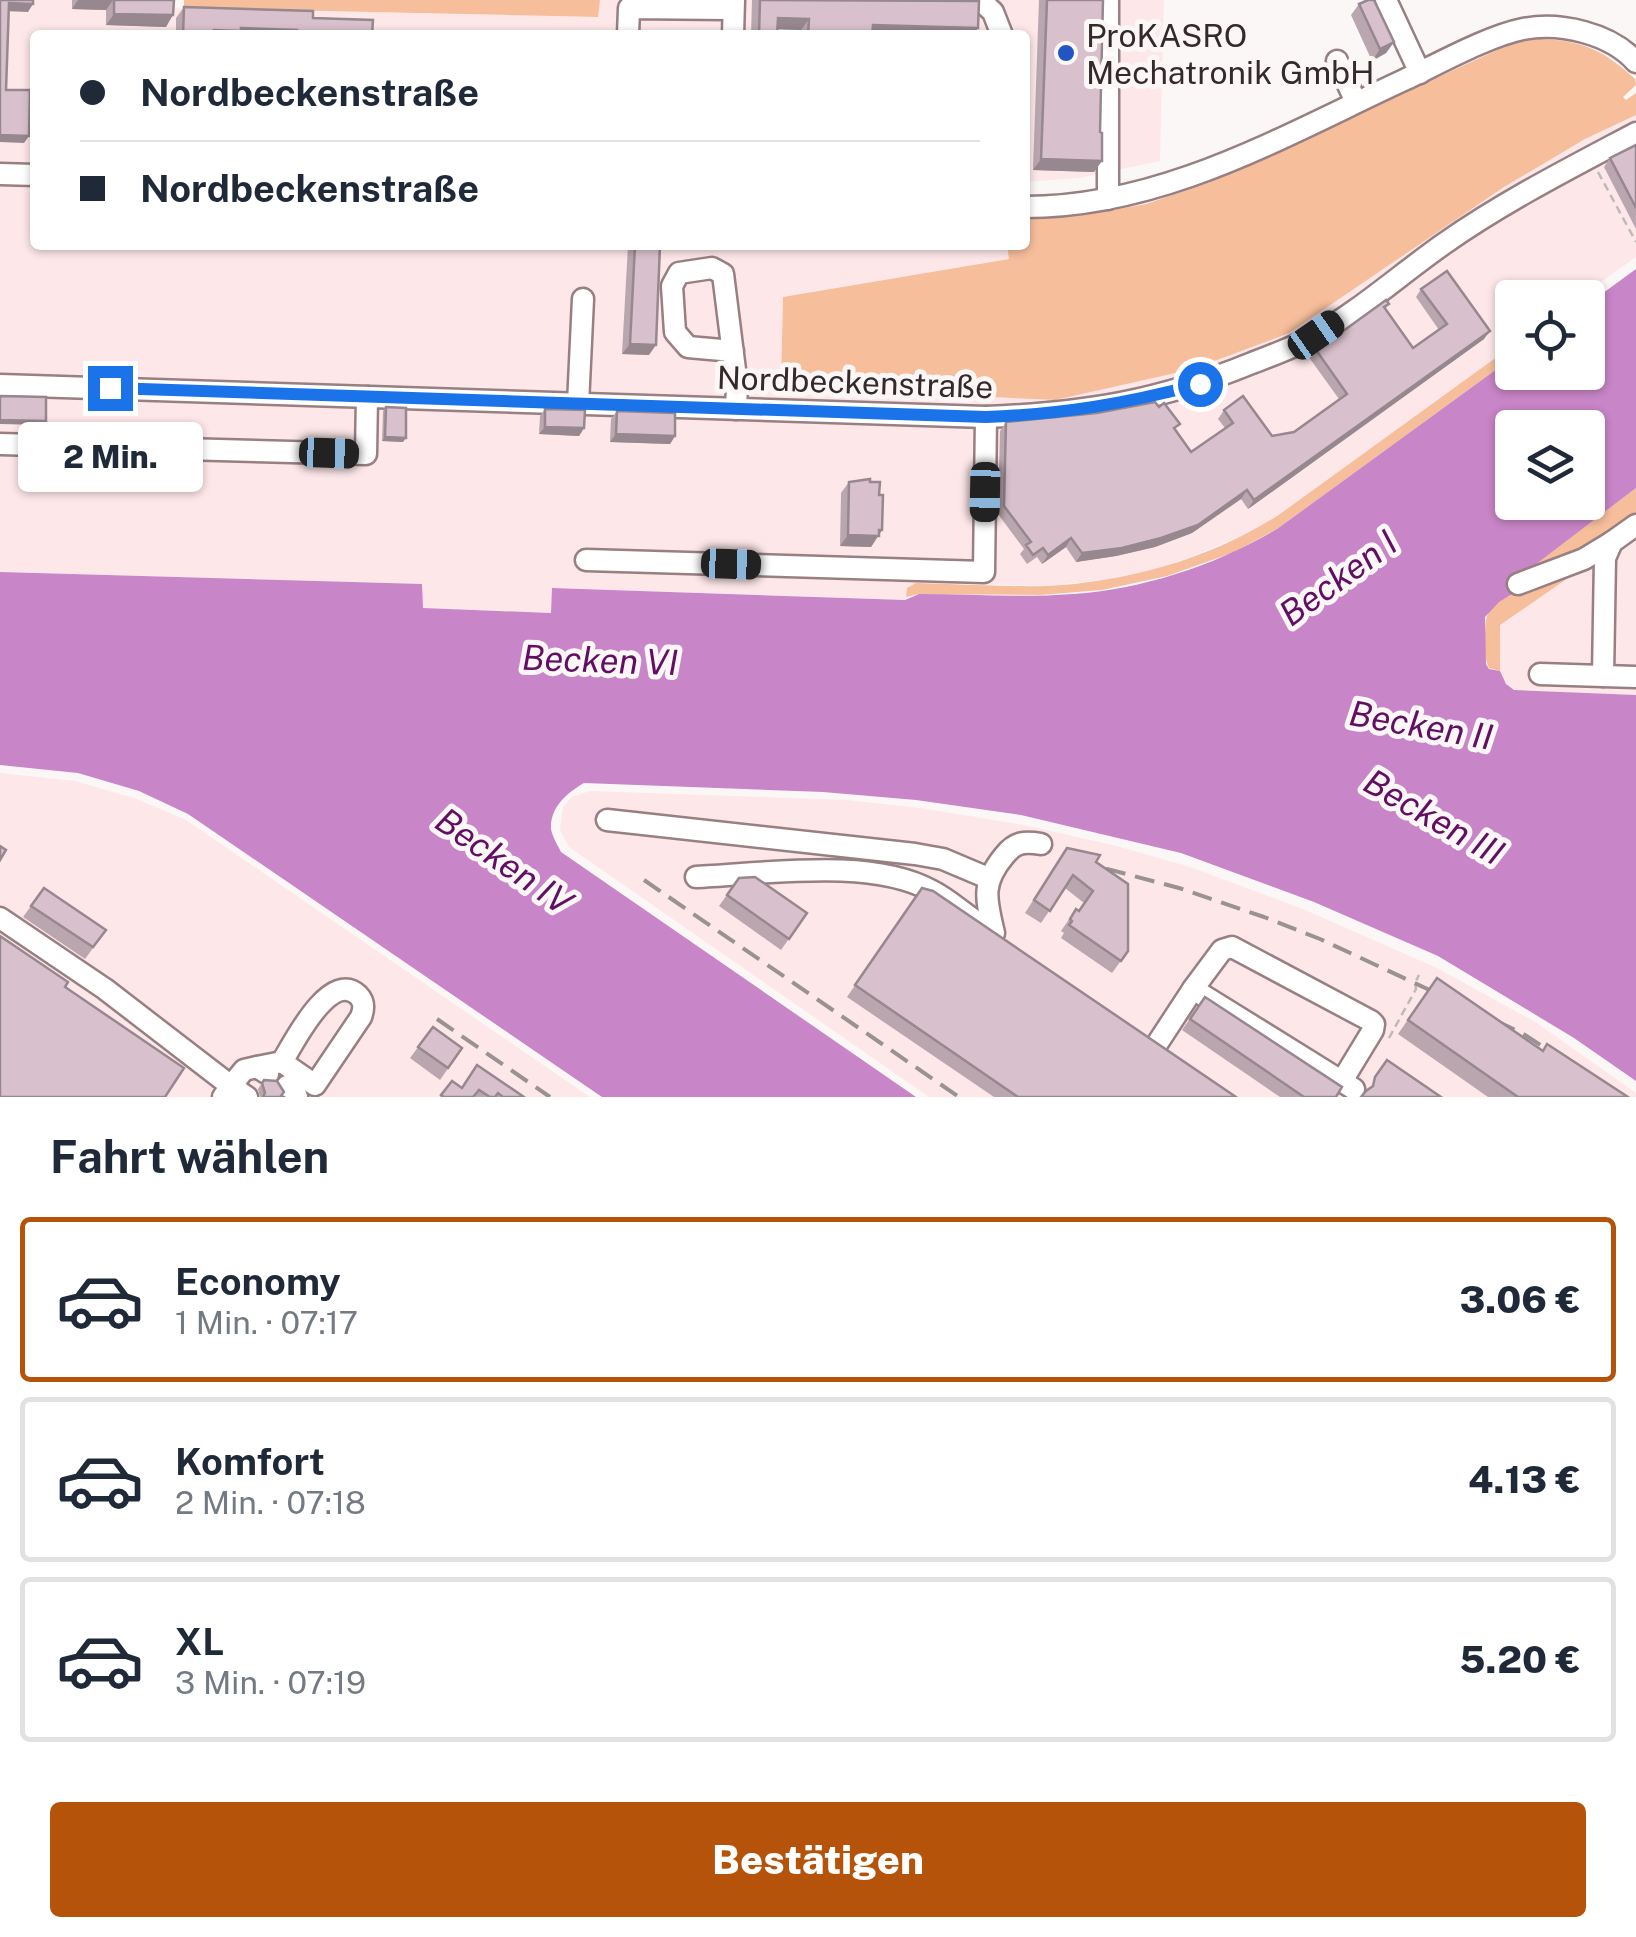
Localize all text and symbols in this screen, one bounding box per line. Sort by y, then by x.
place label: ProKASRO Mechatronik GmbH [1086,17,1374,91]
marker: ProKASRO Mechatronik GmbH [1055,42,1077,64]
text: Nordbeckenstraße [140,70,479,115]
text: Nordbeckenstraße [140,166,479,211]
map controls [1495,280,1605,520]
button: locate [1495,280,1605,390]
car [1283,306,1349,364]
street label: Nordbeckenstraße [716,359,994,405]
route start [1178,362,1223,407]
route end [88,366,133,411]
button: layers [1495,410,1605,520]
callout: 2 Min. [18,423,202,493]
car [298,437,360,469]
text: 2 Min. [63,438,158,475]
car [969,462,1001,522]
water label: Becken I [1271,522,1405,634]
car [700,548,762,580]
water label: Becken VI [521,637,679,683]
water label: Becken II [1346,692,1496,758]
water label: Becken III [1357,761,1511,873]
water label: Becken IV [428,799,582,924]
text: Fahrt wählen [50,1130,329,1183]
icon: car [55,1255,145,1345]
text: Economy [175,1259,341,1304]
text: 3.06 € [1459,1277,1581,1322]
text: 1 Min. · 07:17 [175,1304,358,1341]
icon: car [55,1435,145,1525]
text: Komfort [175,1439,325,1484]
text: 4.13 € [1468,1457,1581,1502]
text: 2 Min. · 07:18 [175,1484,366,1521]
icon: car [55,1615,145,1705]
text: XL [175,1619,224,1664]
text: 5.20 € [1459,1637,1581,1682]
text: 3 Min. · 07:19 [175,1664,366,1701]
button: Bestätigen [50,1802,1586,1917]

